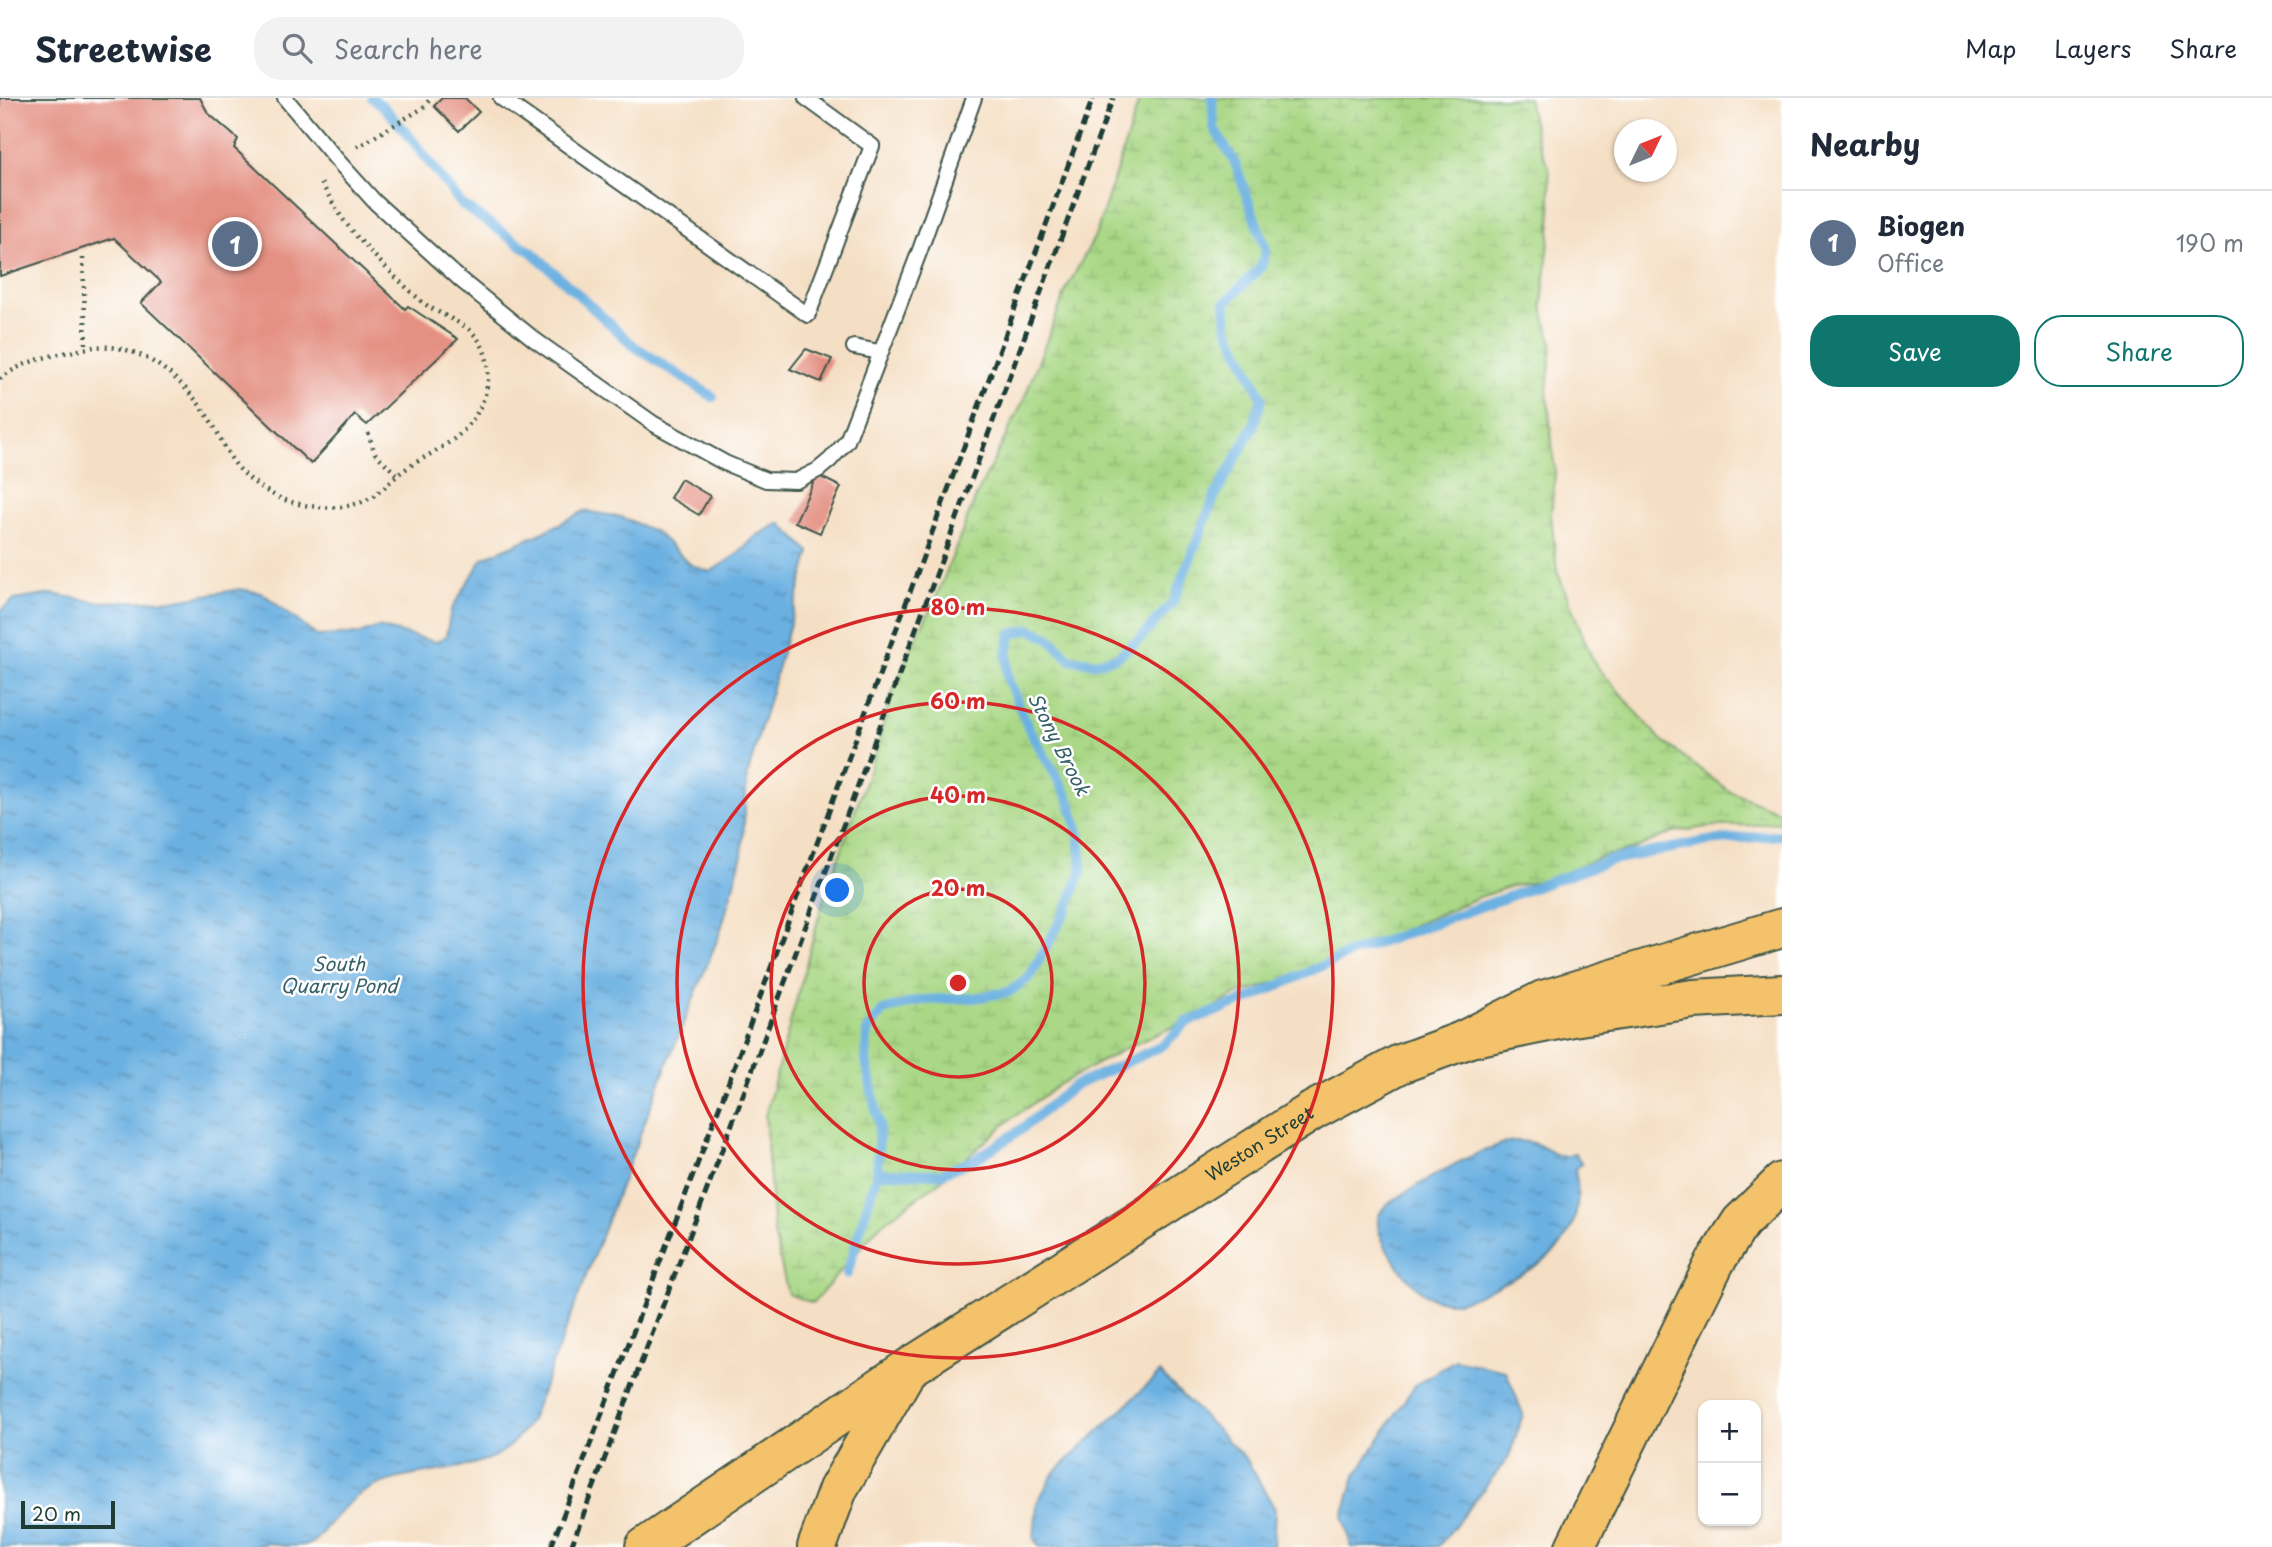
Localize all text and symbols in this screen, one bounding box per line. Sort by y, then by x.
search box [254,17,744,80]
text: Streetwise [35,23,212,73]
icon: search [278,29,316,67]
text: Search here [334,29,483,68]
text: Map [1965,30,2016,66]
text: Layers [2054,30,2131,66]
text: Share [2169,30,2237,66]
north arrow [1614,119,1677,182]
text: Nearby [1810,121,1920,166]
text: Biogen [1877,206,1965,245]
pin: 1 [212,218,258,270]
text: 1 [1828,225,1839,260]
text: 190 m [2176,225,2244,260]
text: Office [1877,245,1944,280]
button: Save [1810,315,2020,387]
button: Share [2034,315,2244,387]
text: 80 m [931,590,985,622]
text: 60 m [930,684,986,716]
water label: Stony Brook [1022,687,1098,801]
text: 40 m [930,778,986,810]
text: 20 m [931,871,985,903]
your location [820,873,854,907]
water label: South Quarry Pond [280,949,400,999]
centre of rings [946,971,970,995]
street label: Weston Street [1200,1099,1318,1188]
map controls [1698,1400,1761,1526]
button: + [1698,1400,1761,1463]
button: − [1698,1463,1761,1526]
scale bar [21,1498,116,1530]
text: 20 m [32,1499,81,1527]

